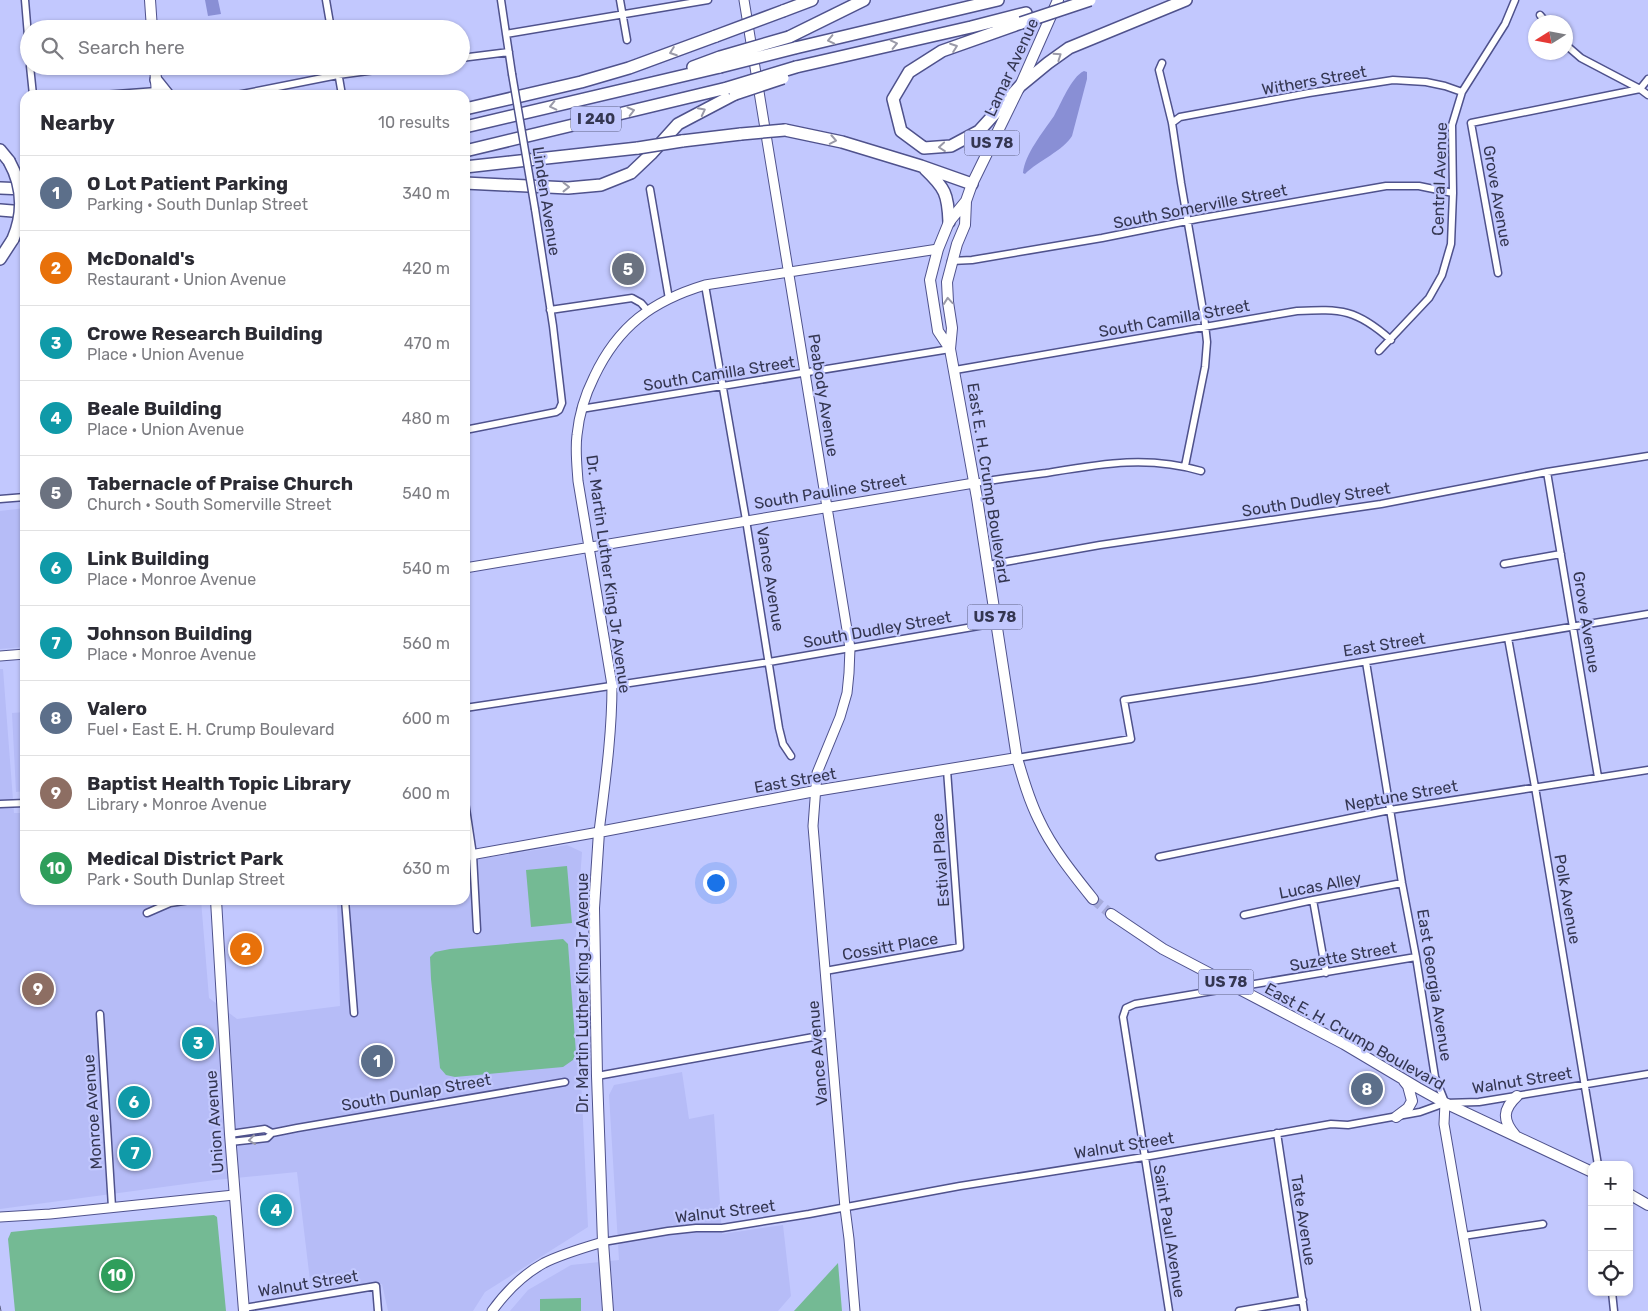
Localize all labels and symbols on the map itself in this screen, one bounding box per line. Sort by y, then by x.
street label: Lamar Avenue [980,15,1043,119]
north arrow [1528,15,1573,60]
one-way arrow [827,34,836,45]
one-way arrow [890,39,899,50]
one-way arrow [949,43,958,53]
one-way arrow [669,46,677,56]
one-way arrow [1052,53,1062,62]
street label: Withers Street [1260,62,1368,99]
one-way arrow [549,100,558,111]
road number: I 240 [571,106,621,132]
one-way arrow [627,106,636,117]
one-way arrow [697,107,706,117]
street label: Central Avenue [1428,122,1451,236]
road number: US 78 [964,130,1020,156]
one-way arrow [828,134,837,145]
one-way arrow [938,141,946,152]
street label: Grove Avenue [1479,144,1516,248]
street label: Linden Avenue [528,145,565,257]
street label: South Somerville Street [1112,180,1289,233]
one-way arrow [562,182,570,192]
pin: 5 [612,250,644,288]
one-way arrow [943,296,954,304]
street label: South Camilla Street [1097,296,1251,341]
street label: Peabody Avenue [804,332,843,458]
street label: South Camilla Street [642,352,796,395]
street label: East E. H. Crump Boulevard [963,381,1014,585]
street label: Dr. Martin Luther King Jr Avenue [582,454,635,695]
street label: South Pauline Street [753,470,908,513]
street label: South Dudley Street [1241,478,1392,521]
street label: Vance Avenue [753,526,788,633]
street label: Grove Avenue [1569,570,1604,674]
road number: US 78 [968,604,1022,630]
street label: South Dudley Street [802,607,953,652]
street label: East Street [1342,629,1427,660]
street label: East Street [753,764,838,797]
street label: Neptune Street [1343,776,1459,815]
street label: Estival Place [928,812,953,907]
street label: Polk Avenue [1550,853,1585,946]
street label: Lucas Alley [1277,868,1363,903]
your location [703,870,729,896]
street label: Dr. Martin Luther King Jr Avenue [573,873,592,1113]
street label: East Georgia Avenue [1413,908,1456,1062]
street label: Cossitt Place [841,929,940,964]
pin: 2 [230,930,262,968]
street label: Suzette Street [1288,938,1398,975]
pin: 9 [22,970,54,1008]
road number: US 78 [1198,970,1254,994]
street label: East E. H. Crump Boulevard [1262,979,1448,1094]
street label: Vance Avenue [803,1000,832,1106]
pin: 3 [182,1024,214,1062]
pin: 1 [361,1042,393,1080]
street label: Monroe Avenue [79,1054,106,1170]
street label: Walnut Street [1471,1063,1573,1098]
street label: Union Avenue [201,1070,228,1174]
street label: South Dunlap Street [340,1070,492,1115]
pin: 8 [1351,1070,1383,1108]
pin: 6 [118,1083,150,1121]
street label: Walnut Street [1073,1128,1175,1163]
pin: 7 [119,1134,151,1172]
one-way arrow [248,1134,256,1144]
street label: Saint Paul Avenue [1150,1163,1189,1299]
street label: Tate Avenue [1287,1174,1320,1267]
pin: 4 [260,1191,292,1229]
street label: Walnut Street [674,1196,776,1227]
pin: 10 [101,1256,133,1294]
street label: Walnut Street [257,1266,359,1301]

